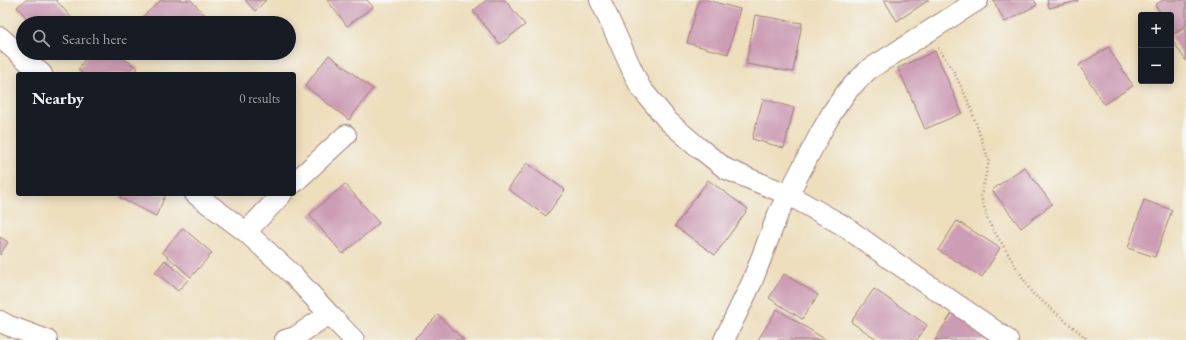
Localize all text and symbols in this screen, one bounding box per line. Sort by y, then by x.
map controls [1138,12,1174,84]
button: + [1138,12,1174,48]
search box [16,16,296,60]
icon: search [30,27,52,49]
text: Search here [62,29,127,48]
button: − [1138,48,1174,84]
text: Nearby [32,87,84,109]
text: 0 results [239,90,280,107]

